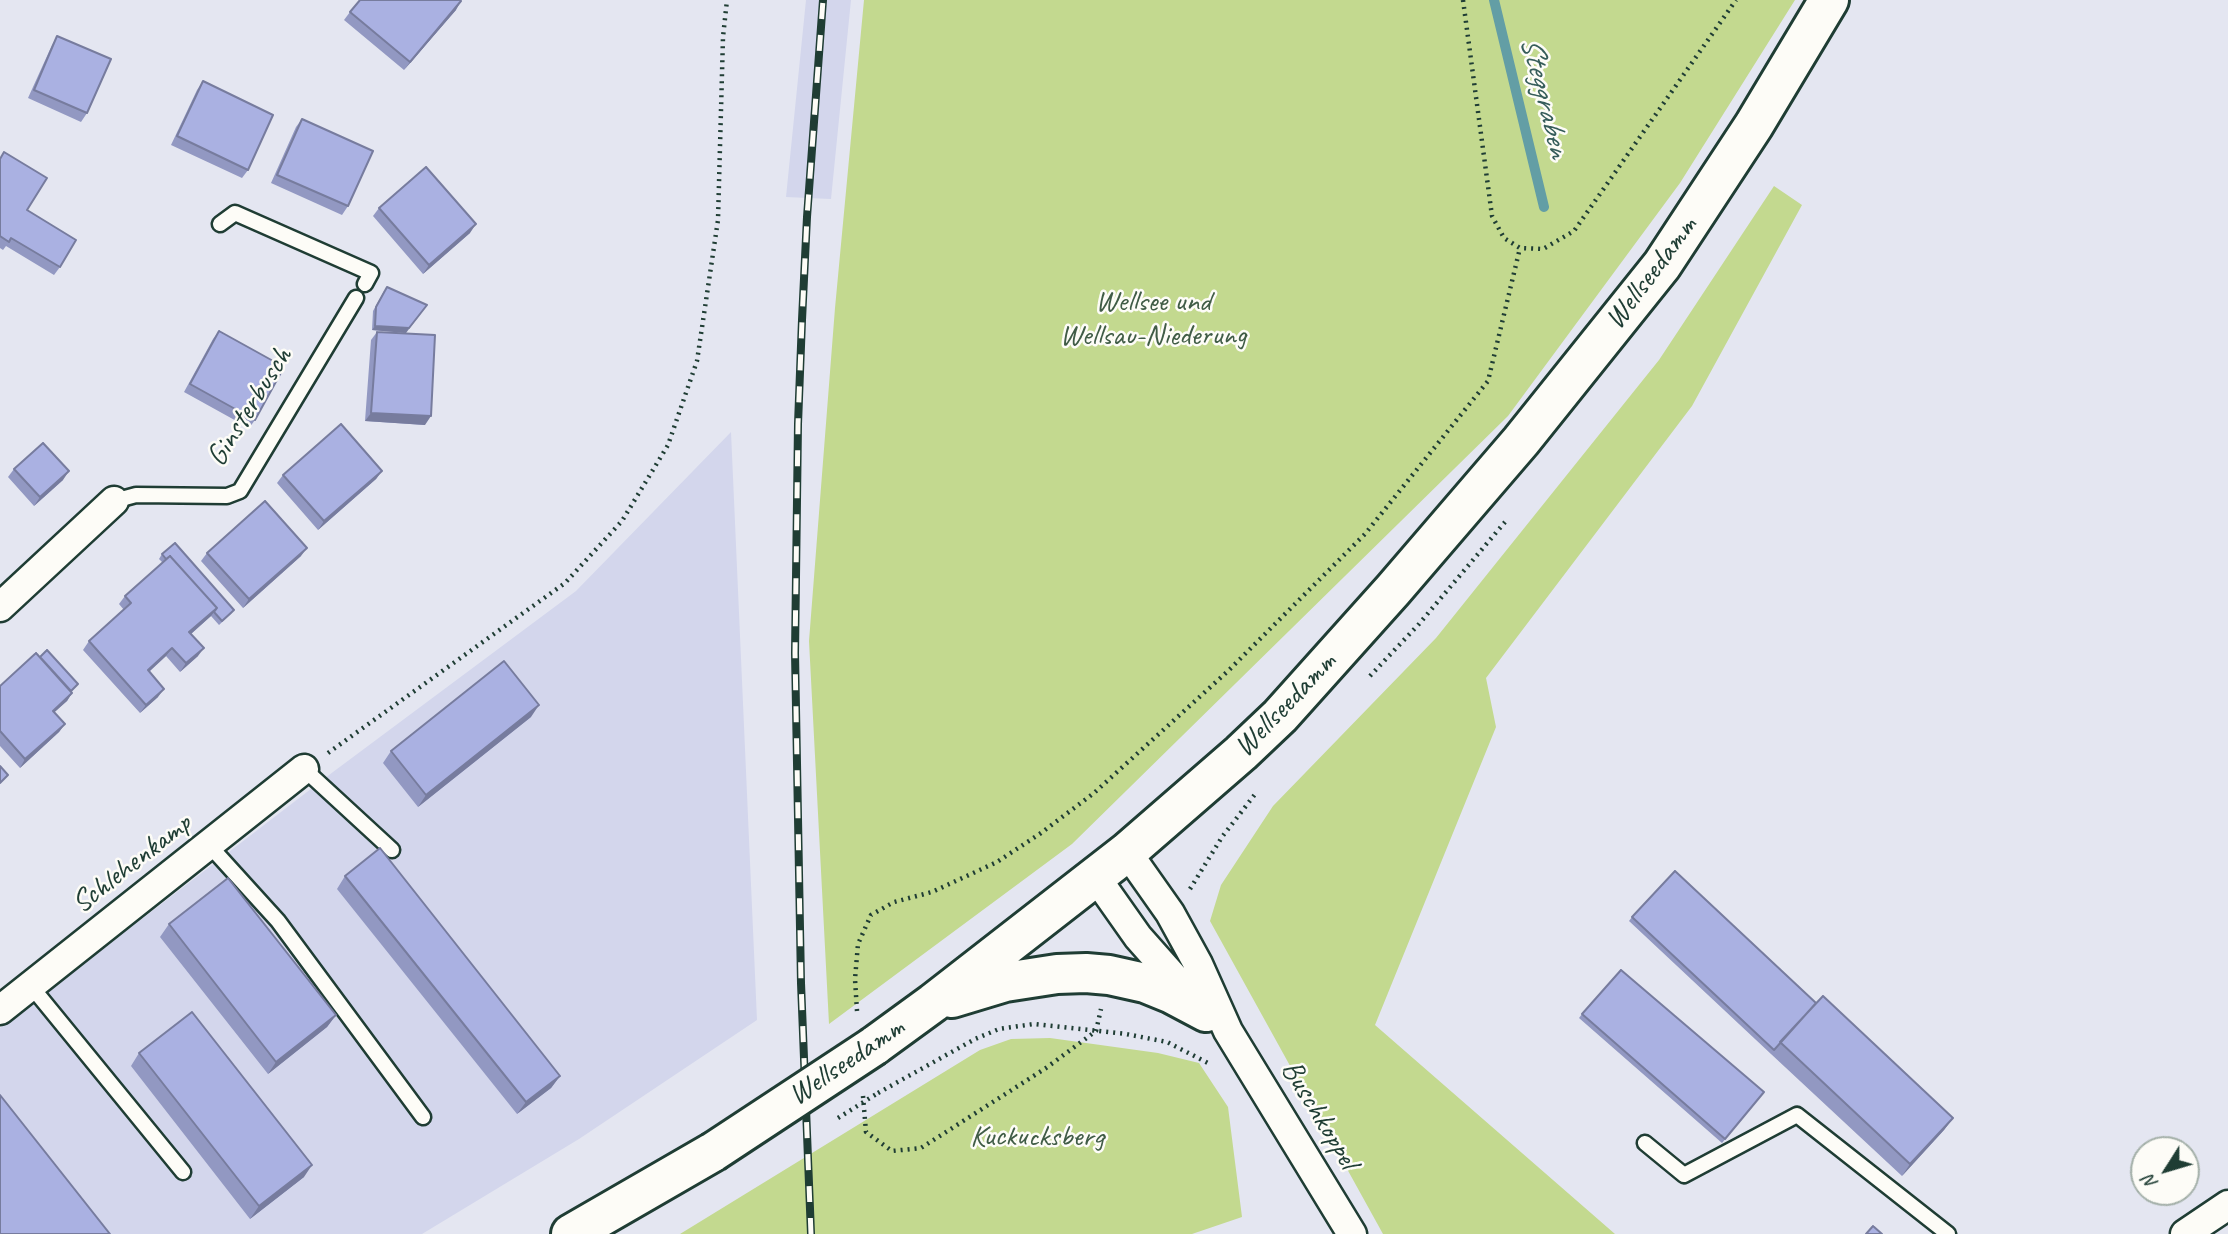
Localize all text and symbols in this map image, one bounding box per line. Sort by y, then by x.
water label: Steggraben [1510,33,1578,161]
street label: Wellseedamm [1598,210,1706,336]
park label: Wellsee und Wellsau-Niederung [1060,284,1246,354]
street label: Ginsterbusch [199,341,301,473]
street label: Wellseedamm [1227,645,1345,765]
street label: Schlehenkamp [65,806,199,922]
street label: Wellseedamm [782,1010,912,1114]
street label: Buschkoppel [1273,1054,1365,1176]
park label: Kuckucksberg [970,1119,1104,1155]
north arrow [2130,1136,2200,1206]
text: N [2137,1171,2163,1194]

